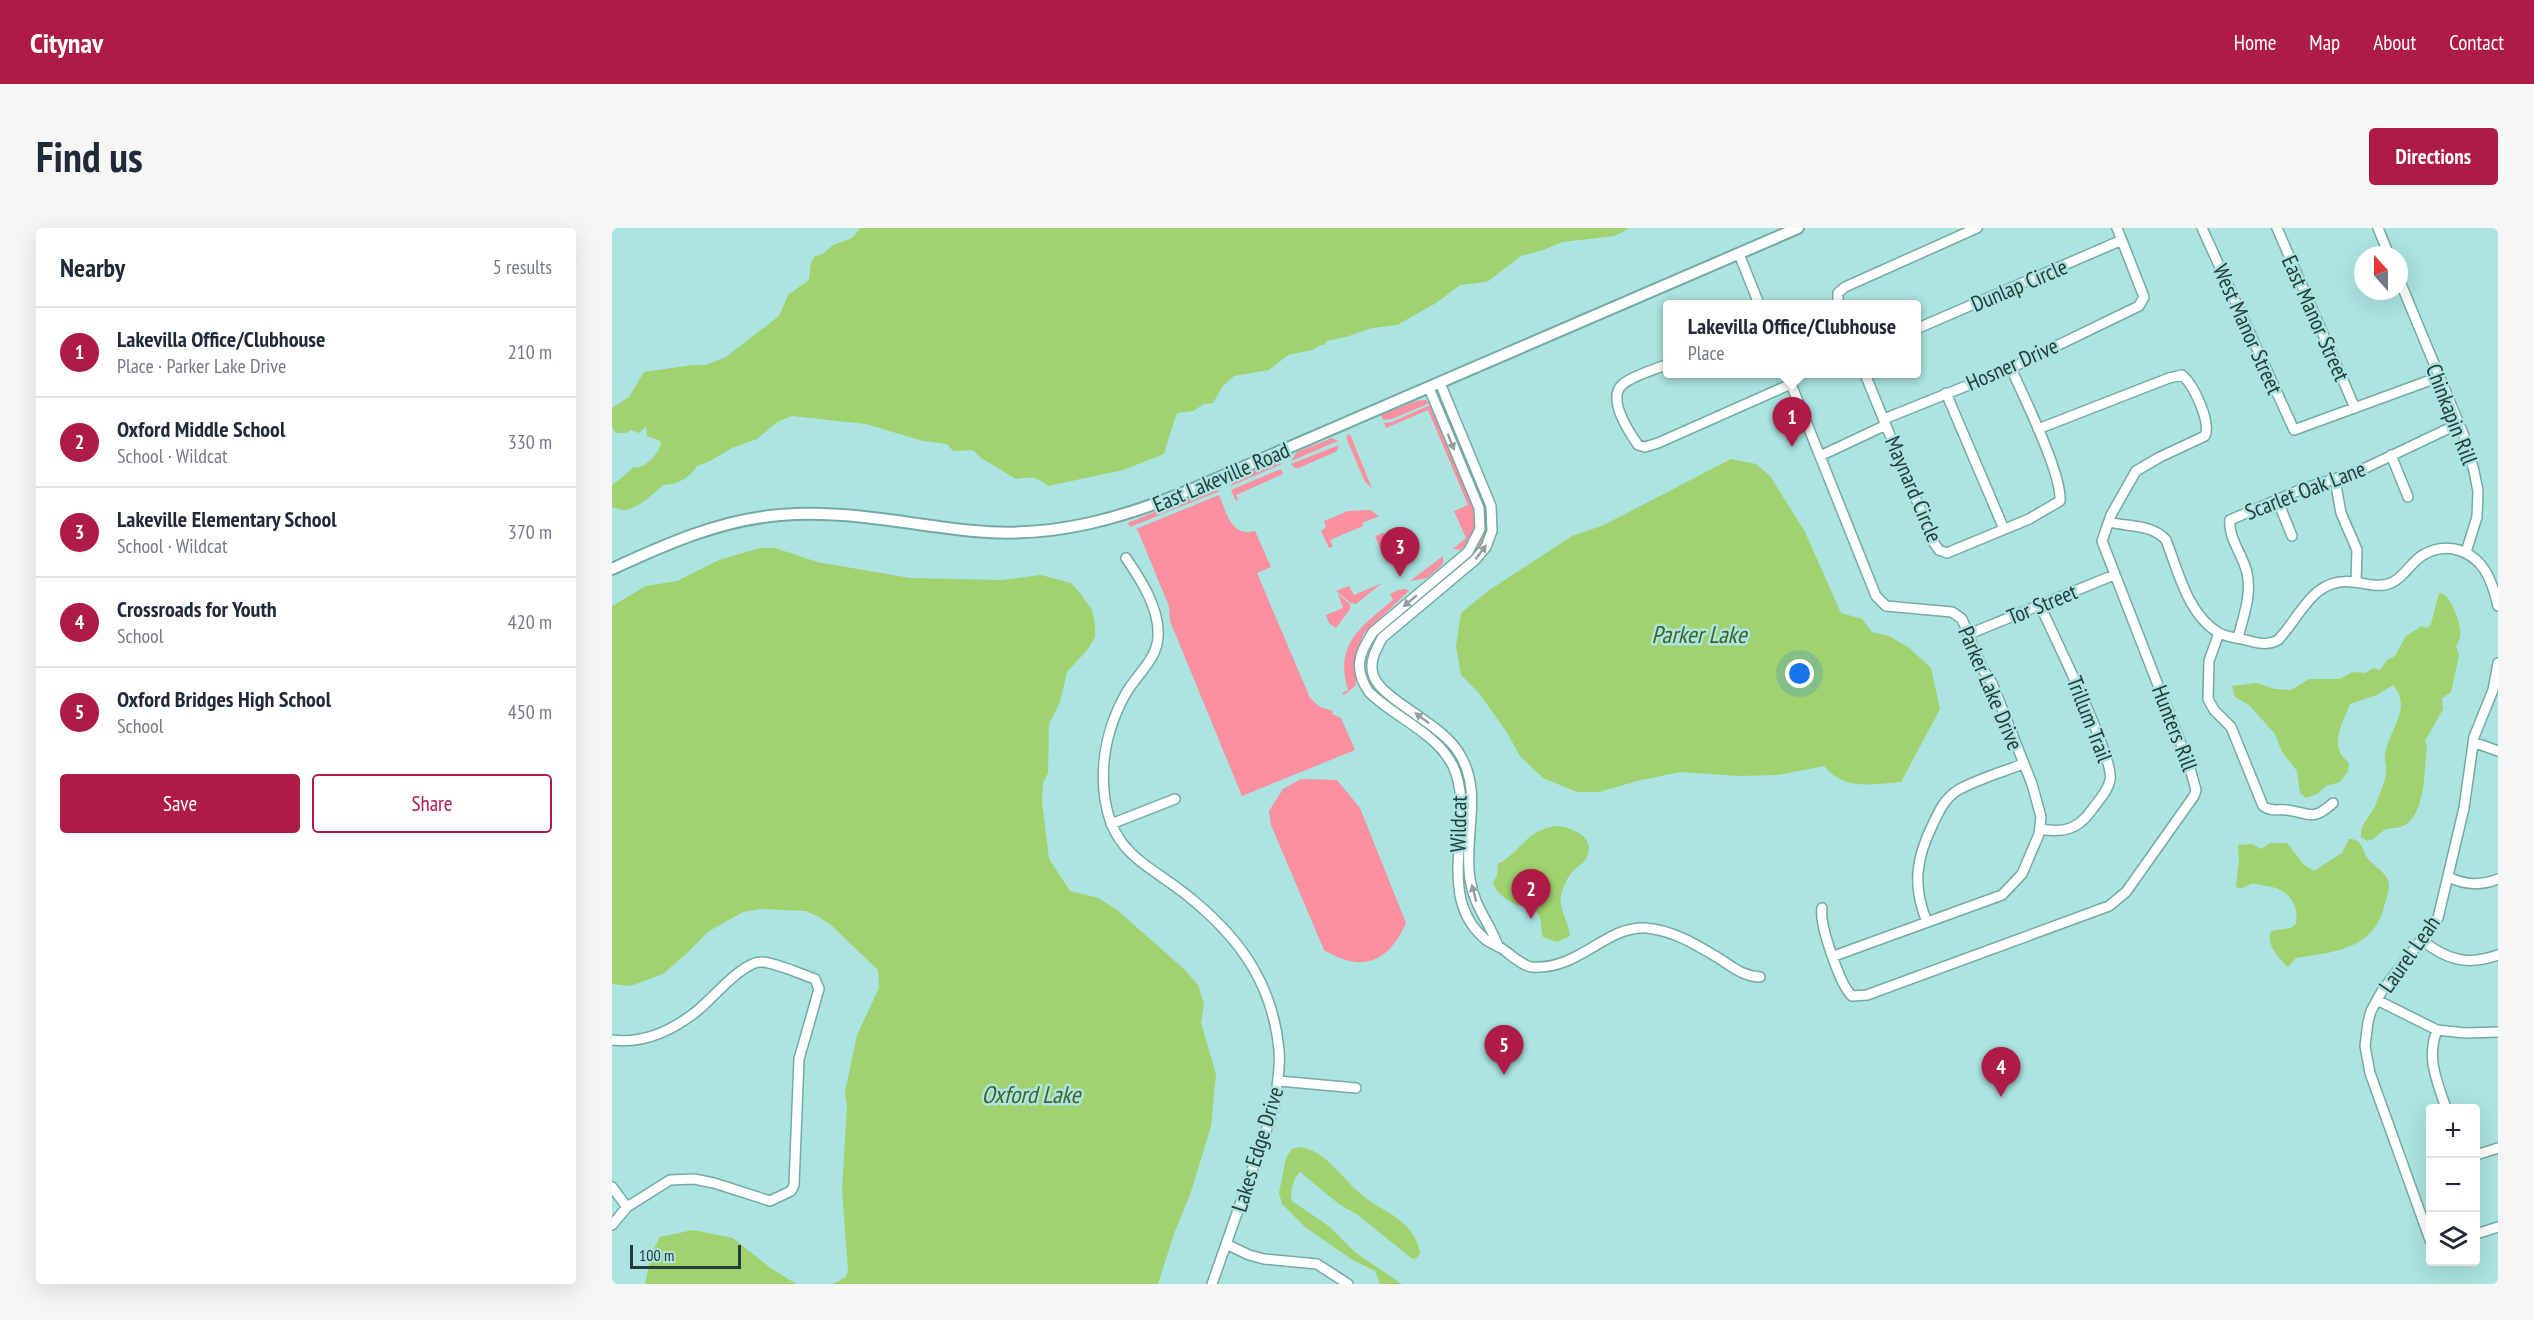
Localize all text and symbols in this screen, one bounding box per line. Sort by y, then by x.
text: Citynav [30,24,103,61]
text: Home [2234,29,2276,56]
text: Map [2309,29,2340,56]
text: About [2373,29,2416,56]
text: Contact [2449,29,2504,56]
button: Directions [2369,128,2498,185]
text: Find us [36,129,143,184]
north arrow [2354,246,2408,300]
text: Nearby [60,251,125,284]
street label: East Manor Street [2276,251,2356,385]
street label: Dunlap Circle [1967,252,2071,318]
text: 5 results [493,254,552,280]
street label: West Manor Street [2207,260,2289,398]
popup [1663,300,1921,378]
text: Lakevilla Office/Clubhouse [1688,312,1896,340]
text: Lakevilla Office/Clubhouse [117,325,325,353]
street label: Hosner Drive [1961,331,2063,397]
text: 1 [75,339,84,365]
text: 210 m [508,339,552,365]
text: Place [1688,340,1725,366]
text: Place · Parker Lake Drive [117,353,286,379]
street label: Chinkapin Rill [2420,360,2484,469]
pin: 1 [1772,398,1812,447]
text: Oxford Middle School [117,415,285,443]
text: 2 [75,429,84,455]
text: 330 m [508,429,552,455]
street label: Maynard Circle [1879,432,1949,546]
one-way arrow [1446,433,1456,451]
street label: East Lakeville Road [1148,436,1294,518]
text: School · Wildcat [117,443,228,469]
street label: Scarlet Oak Lane [2241,454,2369,526]
text: Lakeville Elementary School [117,505,337,533]
text: 3 [75,519,84,545]
text: 370 m [508,519,552,545]
pin: 3 [1380,528,1420,577]
text: School · Wildcat [117,533,228,559]
one-way arrow [1475,544,1487,560]
street label: Tor Street [2003,577,2081,631]
one-way arrow [1403,594,1418,607]
text: Crossroads for Youth [117,595,277,623]
text: 4 [75,609,84,635]
text: 420 m [508,609,552,635]
water label: Parker Lake [1651,619,1749,650]
street label: Parker Lake Drive [1952,622,2030,754]
text: School [117,623,163,649]
your location [1785,659,1814,688]
street label: Trillum Trail [2061,672,2119,767]
street label: Hunters Rill [2146,681,2204,776]
text: Oxford Bridges High School [117,685,331,713]
text: 5 [75,699,84,725]
text: 450 m [508,699,552,725]
one-way arrow [1415,712,1431,724]
text: School [117,713,163,739]
button: Save [60,774,300,833]
button: Share [312,774,552,833]
street label: Wildcat [1444,795,1472,853]
pin: 2 [1512,870,1550,919]
one-way arrow [1468,884,1478,902]
street label: Laurel Leah [2372,910,2446,998]
pin: 5 [1484,1026,1524,1075]
pin: 4 [1982,1048,2020,1097]
water label: Oxford Lake [981,1079,1083,1110]
street label: Lakes Edge Drive [1225,1083,1289,1215]
map controls [2426,1104,2480,1266]
button: + [2426,1104,2480,1158]
button: − [2426,1158,2480,1212]
button: layers [2426,1212,2480,1266]
scale bar [630,1242,741,1270]
text: 100 m [639,1245,674,1265]

